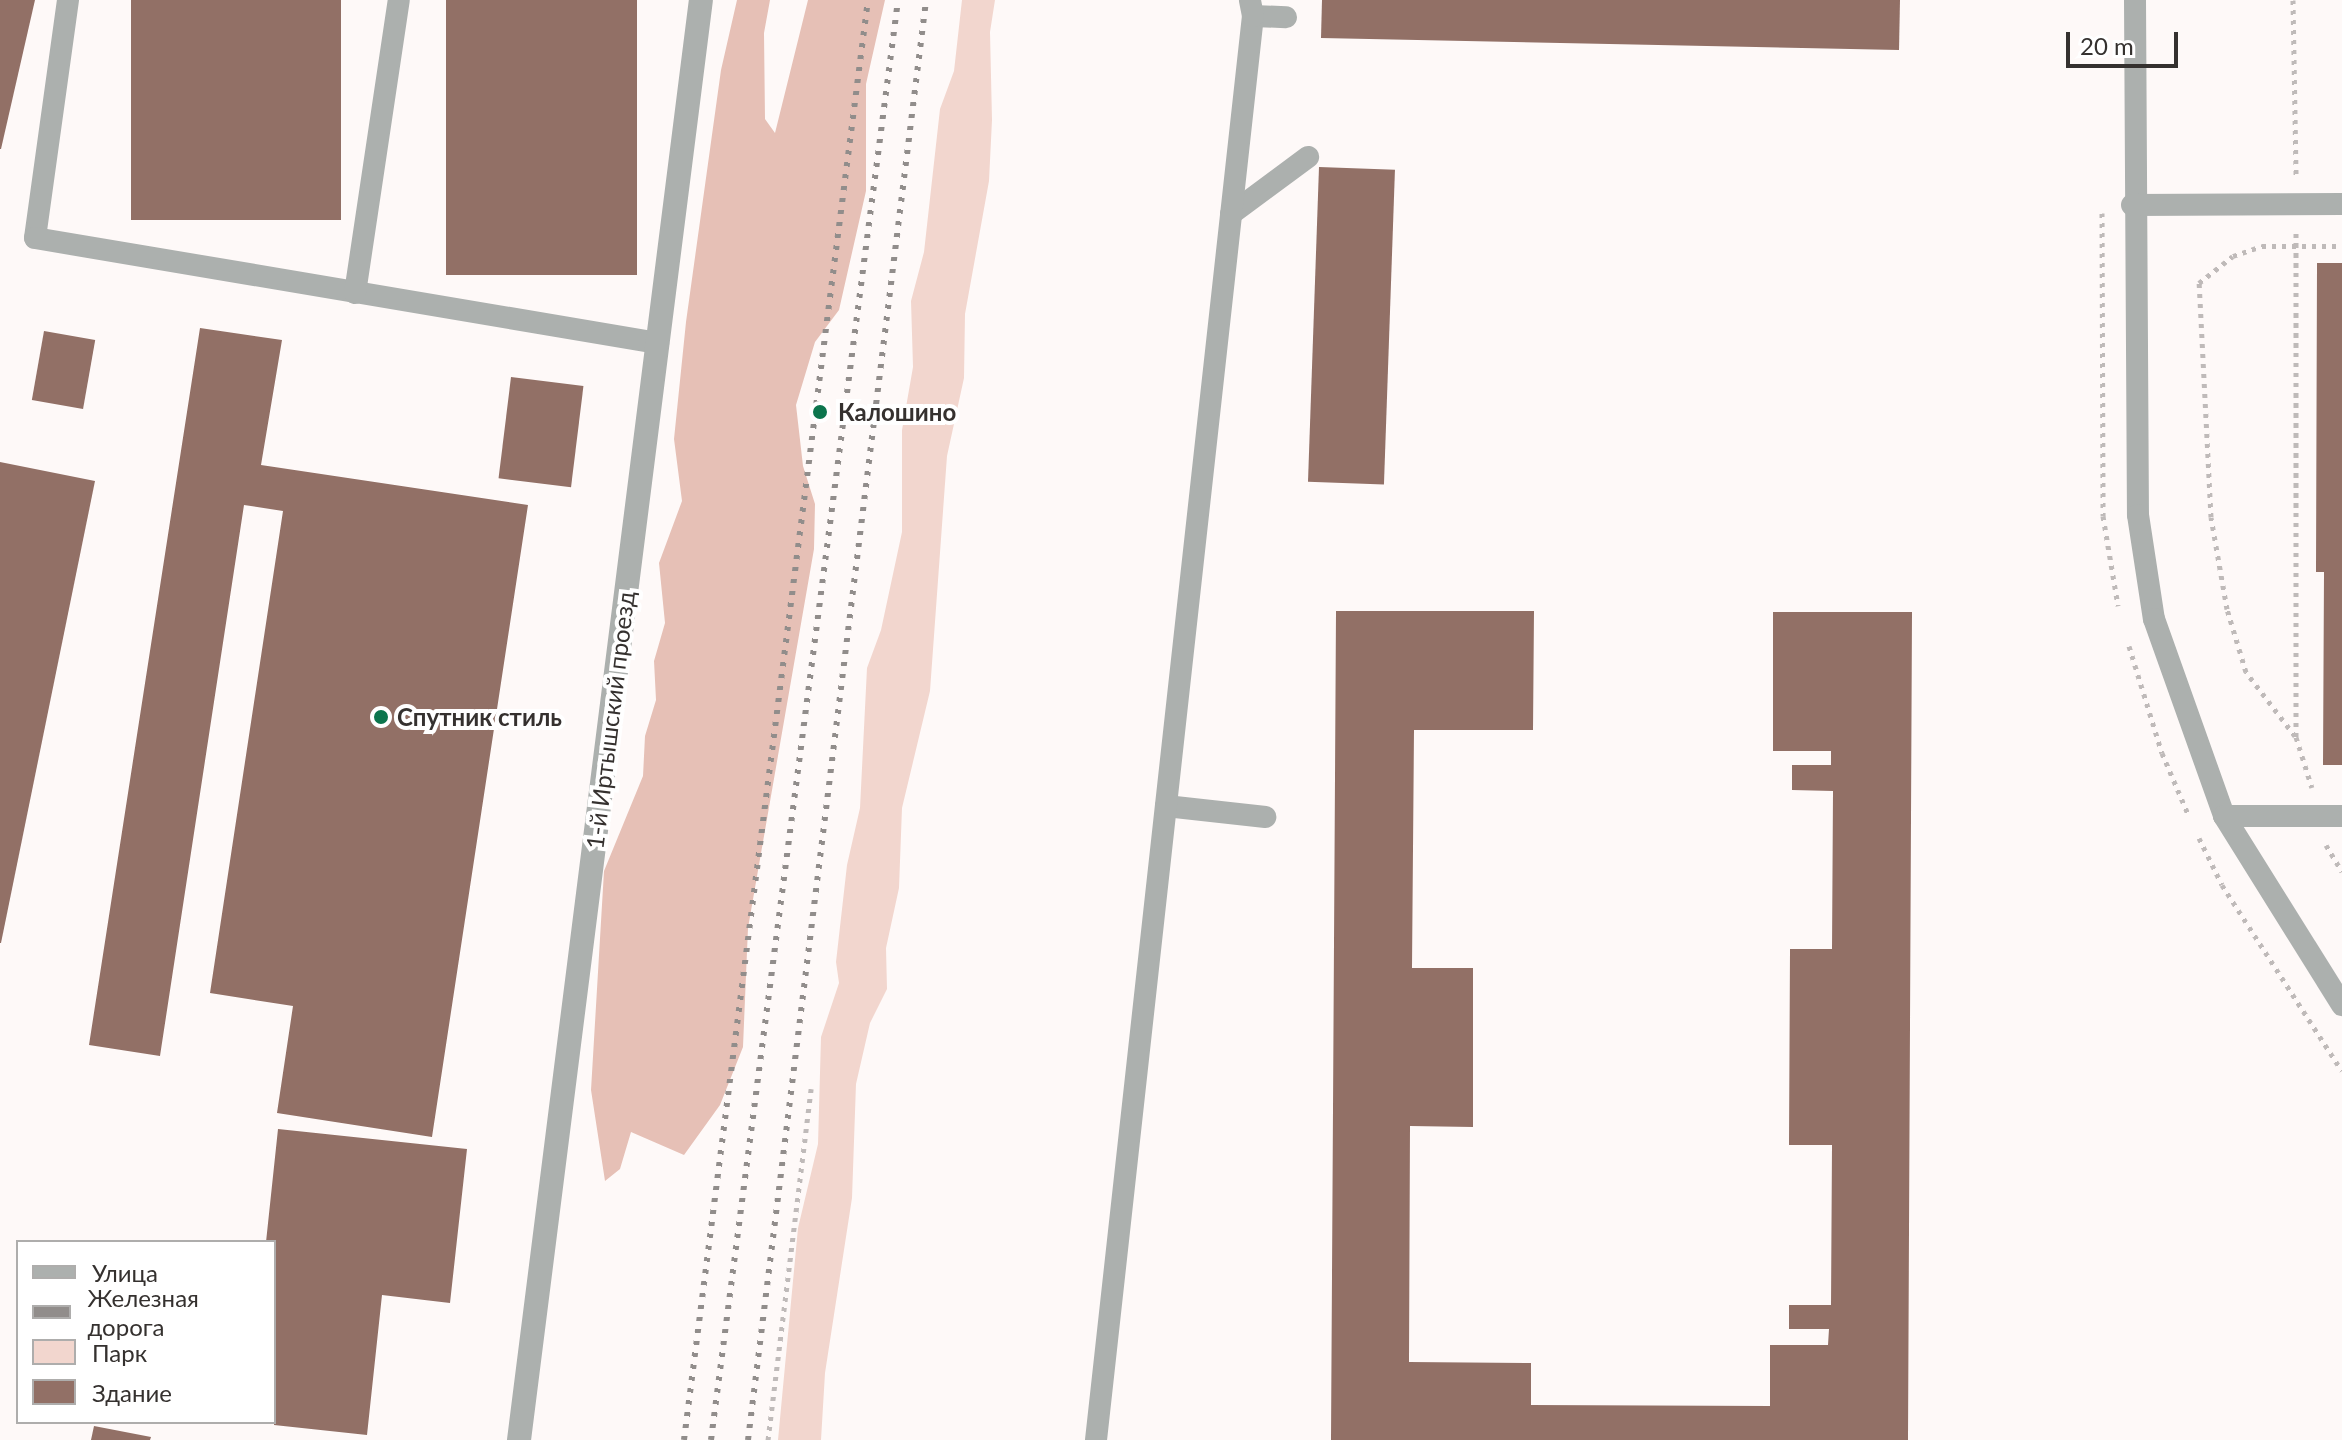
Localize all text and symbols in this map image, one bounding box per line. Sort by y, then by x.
scale bar [2070,16,2182,66]
text: 20 m [2080,31,2134,60]
place label: Калошино [838,398,956,426]
marker: Калошино [809,401,831,423]
street label: 1-й Иртышский проезд [580,589,640,851]
place label: Спутник стиль [397,703,562,731]
marker: Спутник стиль [372,708,390,726]
legend [16,1240,276,1424]
text: Улица [92,1258,158,1287]
text: Железная дорога [87,1283,199,1341]
text: Парк [92,1338,147,1367]
text: Здание [92,1378,172,1407]

